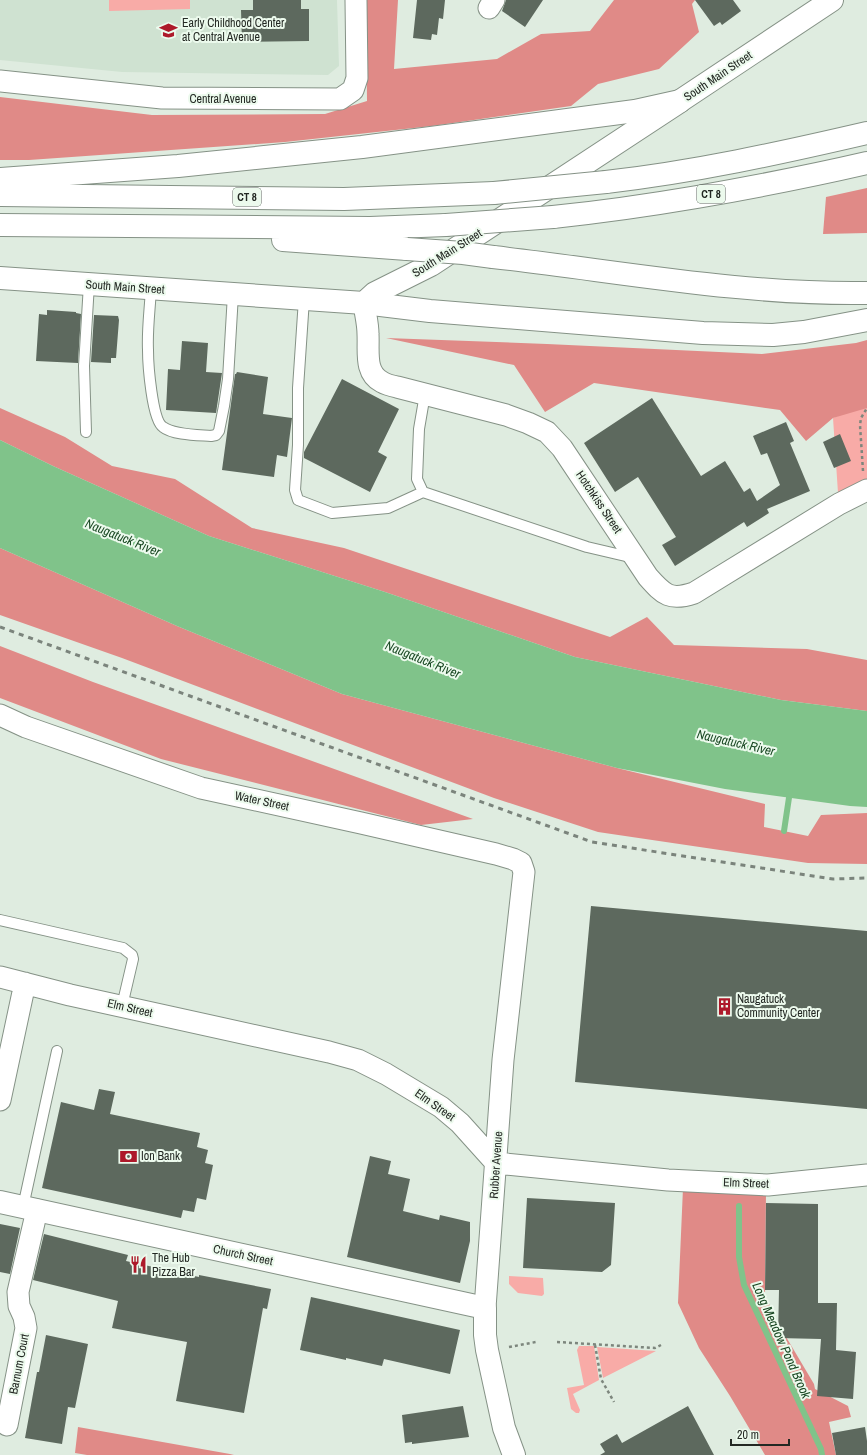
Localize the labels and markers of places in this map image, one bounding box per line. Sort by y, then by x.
place label: Early Childhood Center at Central Avenue [182,15,285,45]
school or university icon: Early Childhood Center at Central Avenue [159,20,179,40]
place label: Naugatuck Community Center [737,991,820,1021]
building icon: Naugatuck Community Center [714,996,734,1016]
bank icon: Ion Bank [118,1146,138,1166]
place label: Ion Bank [141,1148,180,1164]
place label: The Hub Pizza Bar [152,1250,195,1280]
restaurant icon: The Hub Pizza Bar [129,1255,149,1275]

